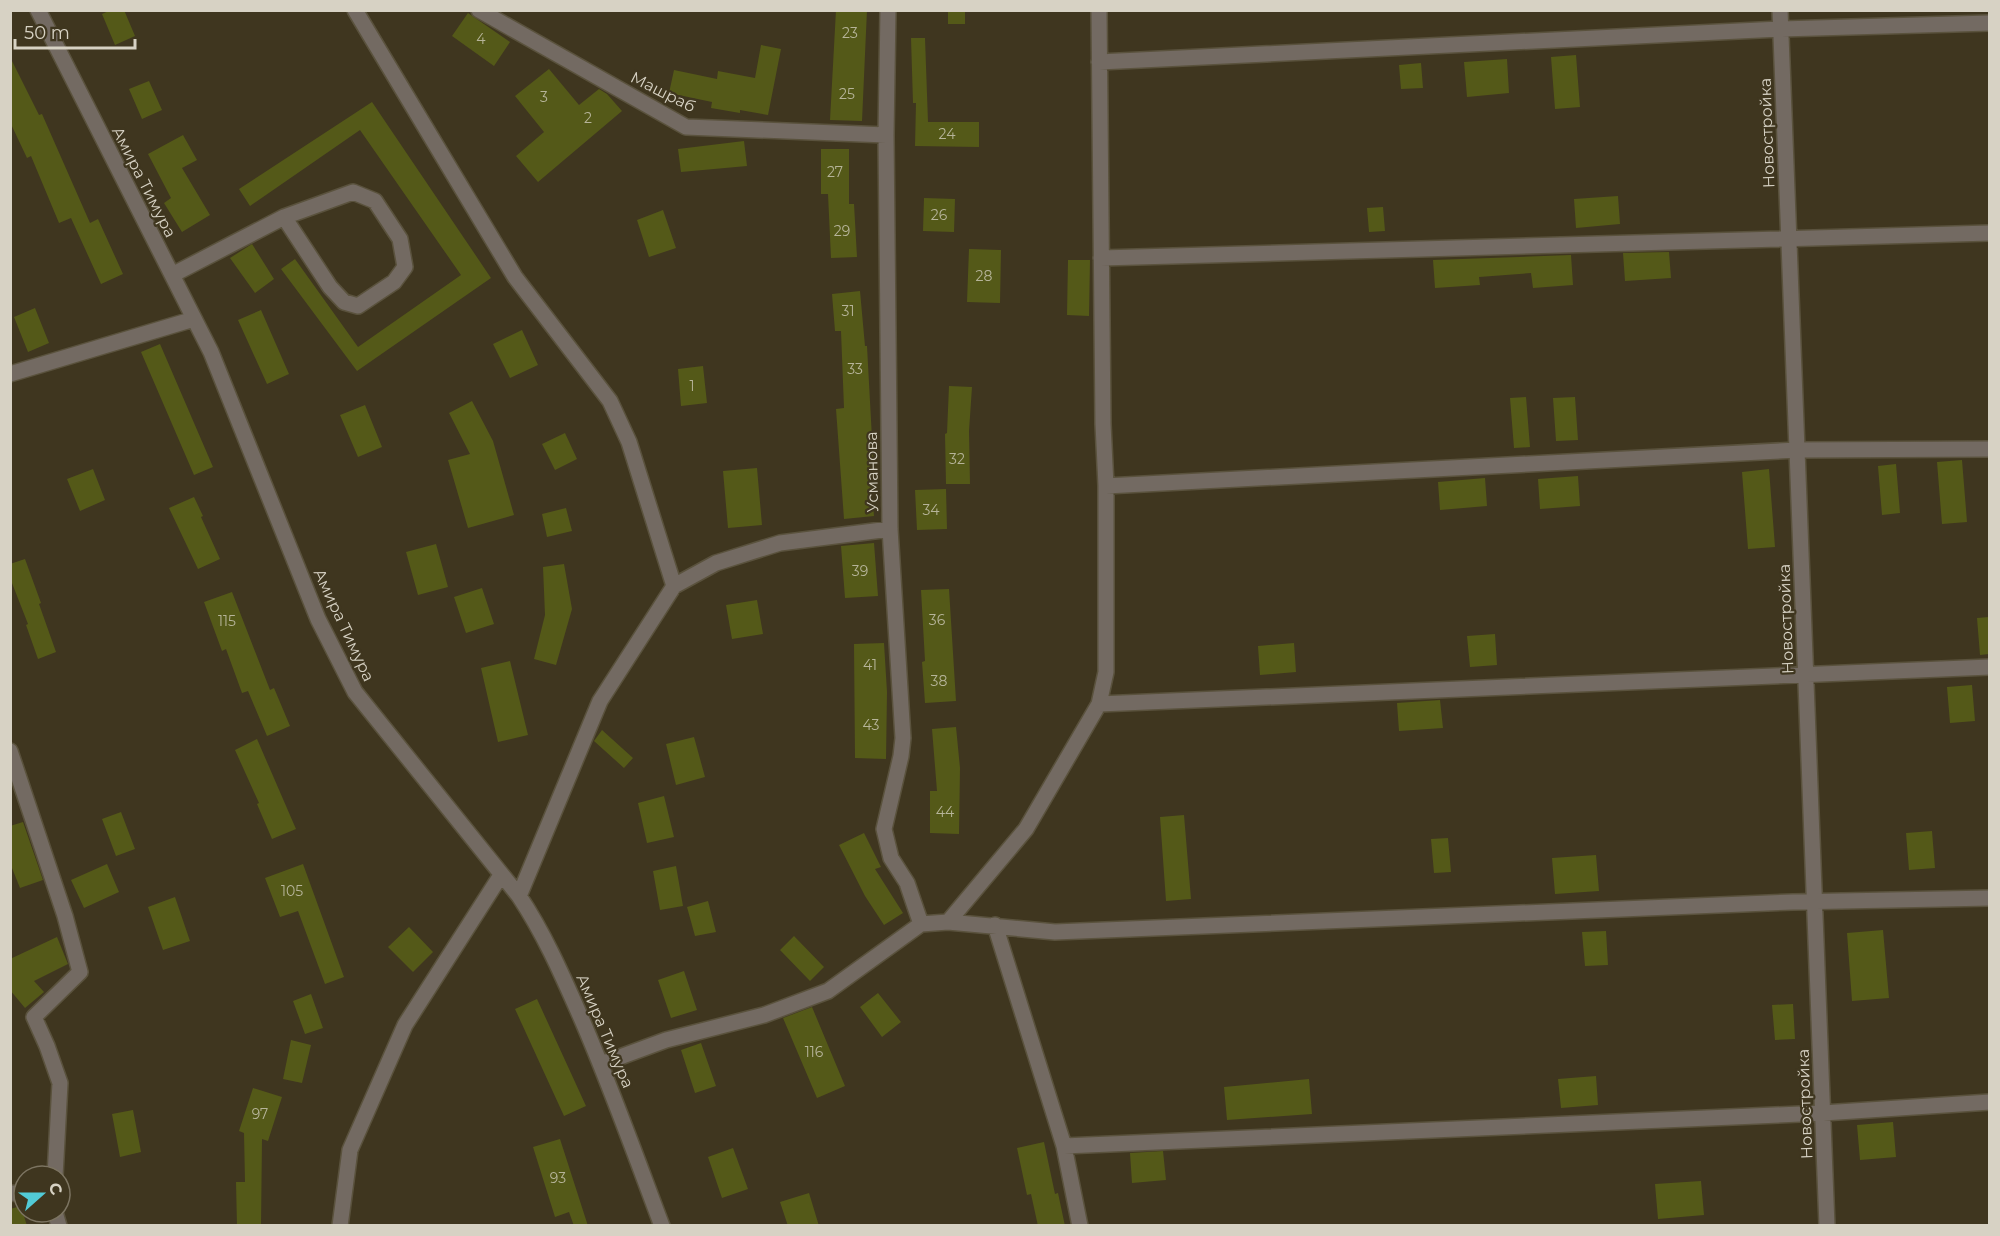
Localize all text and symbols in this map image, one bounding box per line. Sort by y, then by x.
scale bar [15,12,135,50]
text: 50 m [24,22,70,44]
house number: 23 [842,24,858,42]
house number: 4 [476,30,486,48]
street label: Машраб [627,68,699,116]
street label: Новостройка [1756,78,1778,188]
house number: 25 [839,85,855,103]
house number: 3 [540,88,548,106]
house number: 2 [584,109,592,127]
street label: Амира Тимура [108,123,180,241]
house number: 24 [939,125,956,143]
house number: 27 [827,163,843,181]
house number: 26 [931,206,948,224]
house number: 29 [834,222,850,240]
house number: 28 [976,267,993,285]
house number: 31 [842,302,854,320]
house number: 33 [847,360,863,378]
house number: 1 [689,377,695,395]
street label: Усманова [862,431,882,513]
house number: 32 [949,450,965,468]
house number: 34 [922,501,940,519]
house number: 39 [852,562,868,580]
street label: Новостройка [1775,564,1797,674]
street label: Амира Тимура [310,566,378,684]
house number: 36 [929,611,946,629]
house number: 115 [218,612,236,630]
house number: 41 [863,656,877,674]
house number: 38 [931,672,947,690]
house number: 43 [863,716,880,734]
house number: 44 [936,803,955,821]
house number: 105 [281,882,303,900]
street label: Амира Тимура [572,971,638,1091]
house number: 116 [805,1043,824,1061]
street label: Новостройка [1794,1049,1816,1159]
house number: 97 [252,1105,268,1123]
north arrow [12,1164,72,1224]
house number: 93 [550,1169,566,1187]
text: С [45,1180,67,1198]

